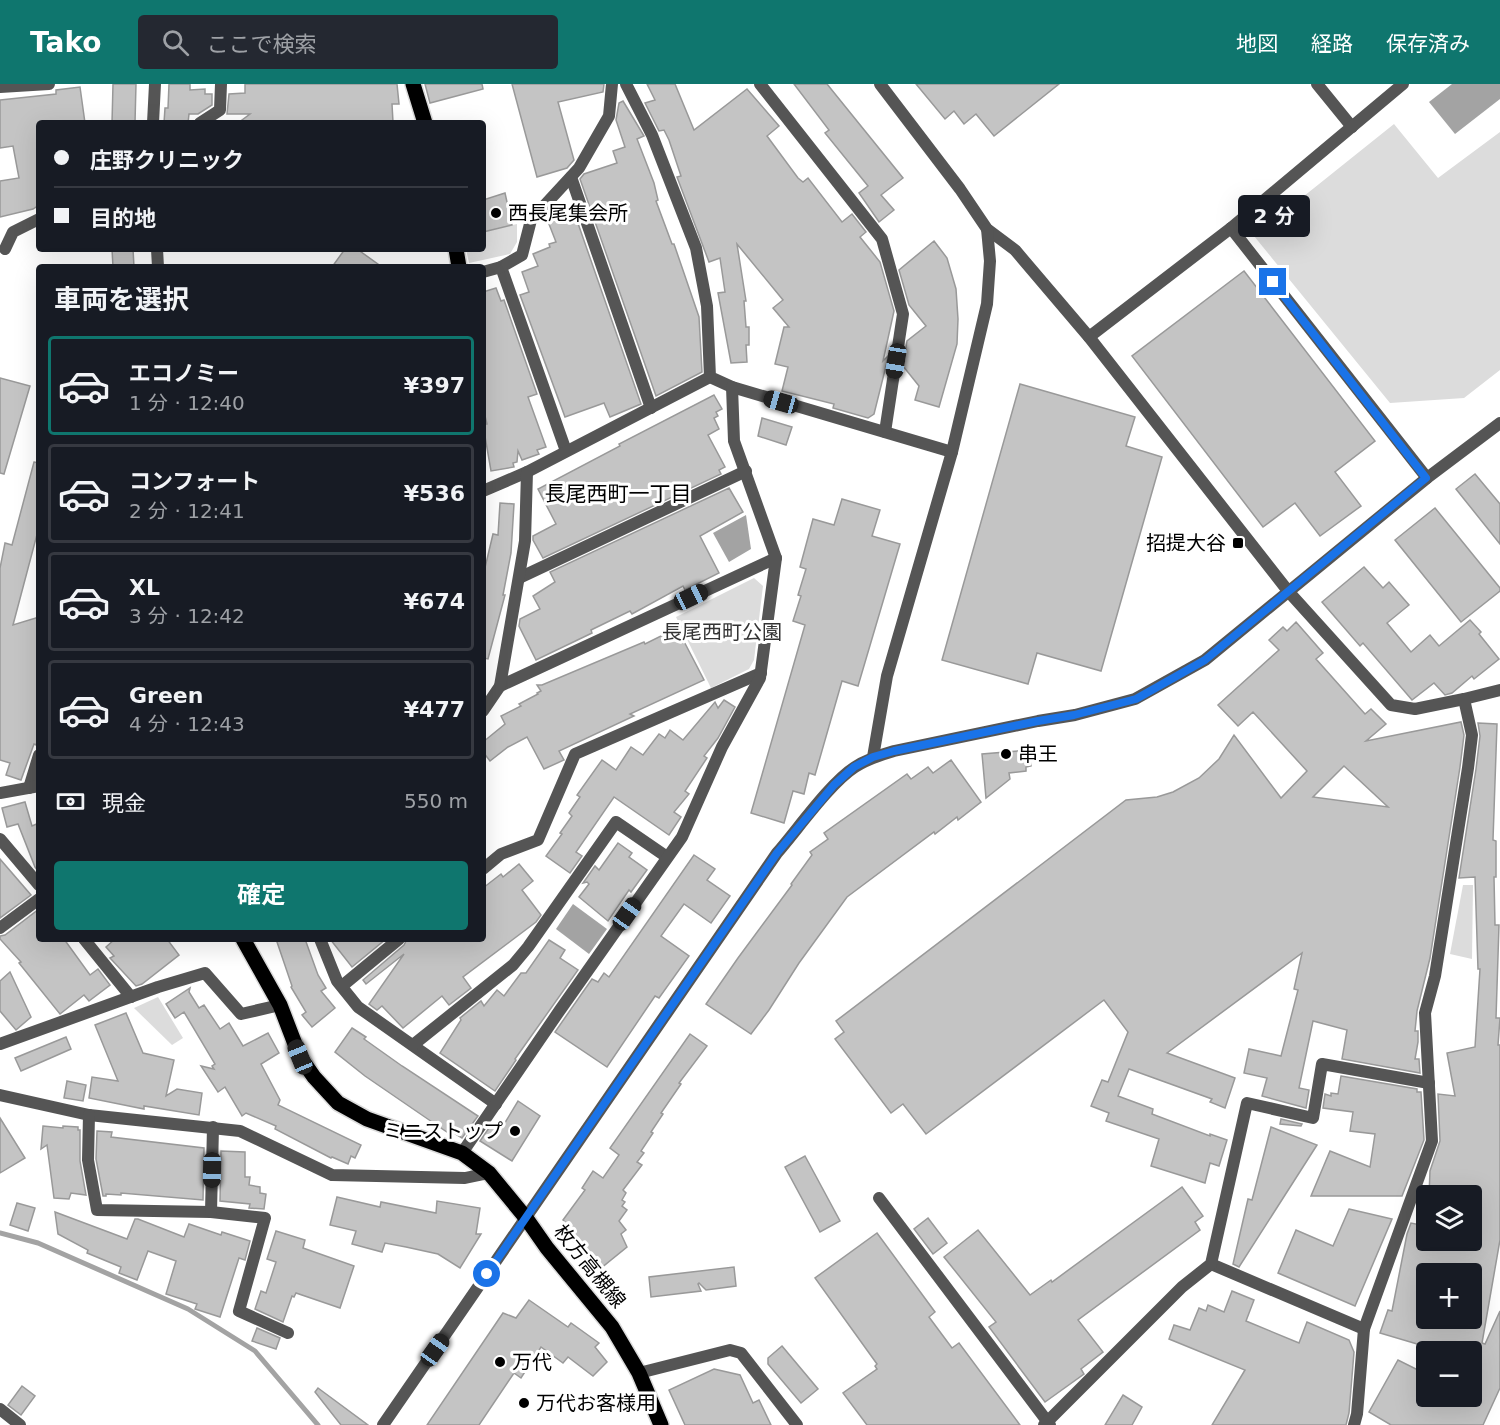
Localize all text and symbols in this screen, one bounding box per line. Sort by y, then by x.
search box [138,15,558,69]
text: Tako [30,26,102,59]
icon: search [159,26,192,59]
text: ここで検索 [207,32,317,57]
text: 地図 [1236,32,1278,56]
text: 経路 [1311,32,1353,56]
text: 保存済み [1386,32,1470,56]
text: 庄野クリニック [90,148,244,173]
callout: 2 分 [1237,195,1309,237]
place label: 西長尾集会所 [508,201,628,225]
text: 2 分 [1254,204,1294,228]
text: 目的地 [90,206,156,231]
marker: 西長尾集会所 [489,206,503,220]
route end [1259,268,1286,295]
text: 車両を選択 [54,284,189,315]
car [884,342,908,380]
icon: car [57,359,111,413]
text: エコノミー [129,361,239,386]
text: ¥397 [404,373,465,398]
car [761,388,801,416]
text: 1 分 · 12:40 [129,391,245,415]
icon: car [57,467,111,521]
text: コンフォート [129,469,260,494]
text: ¥536 [404,481,465,506]
district label: 長尾西町一丁目 [545,482,692,506]
text: 2 分 · 12:41 [129,499,245,523]
place label: 招提大谷 [1146,531,1226,555]
marker: 招提大谷 [1231,536,1245,550]
icon: car [57,575,111,629]
text: XL [129,575,160,600]
car [671,581,711,613]
text: ¥674 [404,589,465,614]
text: 3 分 · 12:42 [129,604,245,628]
park label: 長尾西町公園 [662,620,782,644]
icon: car [57,683,111,737]
text: Green [129,683,203,708]
text: ¥477 [404,697,465,722]
text: 4 分 · 12:43 [129,712,245,736]
place label: 串王 [1018,742,1058,766]
marker: 串王 [999,747,1013,761]
icon: cash [54,785,87,818]
text: 550 m [404,789,468,813]
text: 現金 [102,791,146,816]
button: 確定 [54,861,468,930]
car [609,894,645,934]
car [285,1037,315,1077]
place label: ミニストップ [383,1119,503,1143]
marker: ミニストップ [508,1124,522,1138]
car [203,1152,221,1188]
map controls [1416,1185,1482,1407]
button: layers [1416,1185,1482,1251]
street label: 枚方高槻線 [549,1220,631,1312]
route start [473,1260,500,1287]
button: + [1416,1263,1482,1329]
car [417,1330,453,1370]
button: − [1416,1341,1482,1407]
place label: 万代 [512,1350,552,1374]
marker: 万代 [493,1355,507,1369]
place label: 万代お客様用 [536,1391,656,1415]
marker: 万代お客様用 [517,1396,531,1410]

